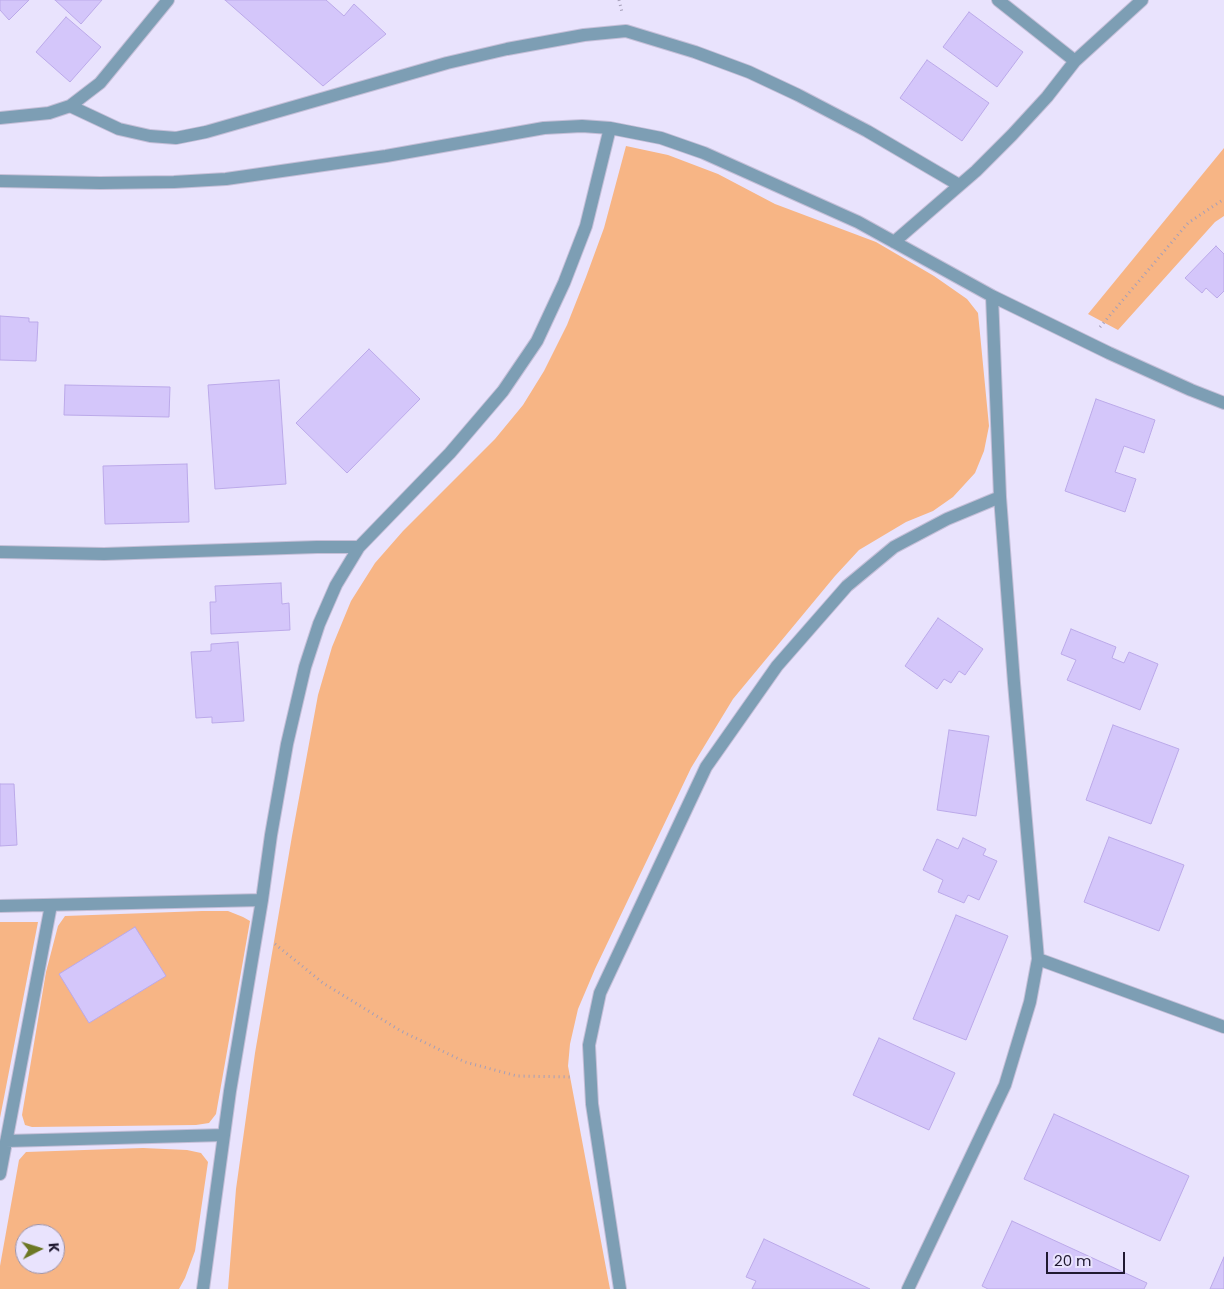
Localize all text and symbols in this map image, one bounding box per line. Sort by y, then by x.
north arrow [15,1224,65,1274]
text: K [44,1242,64,1254]
scale bar [1049,1242,1128,1274]
text: 20 m [1054,1250,1092,1271]

